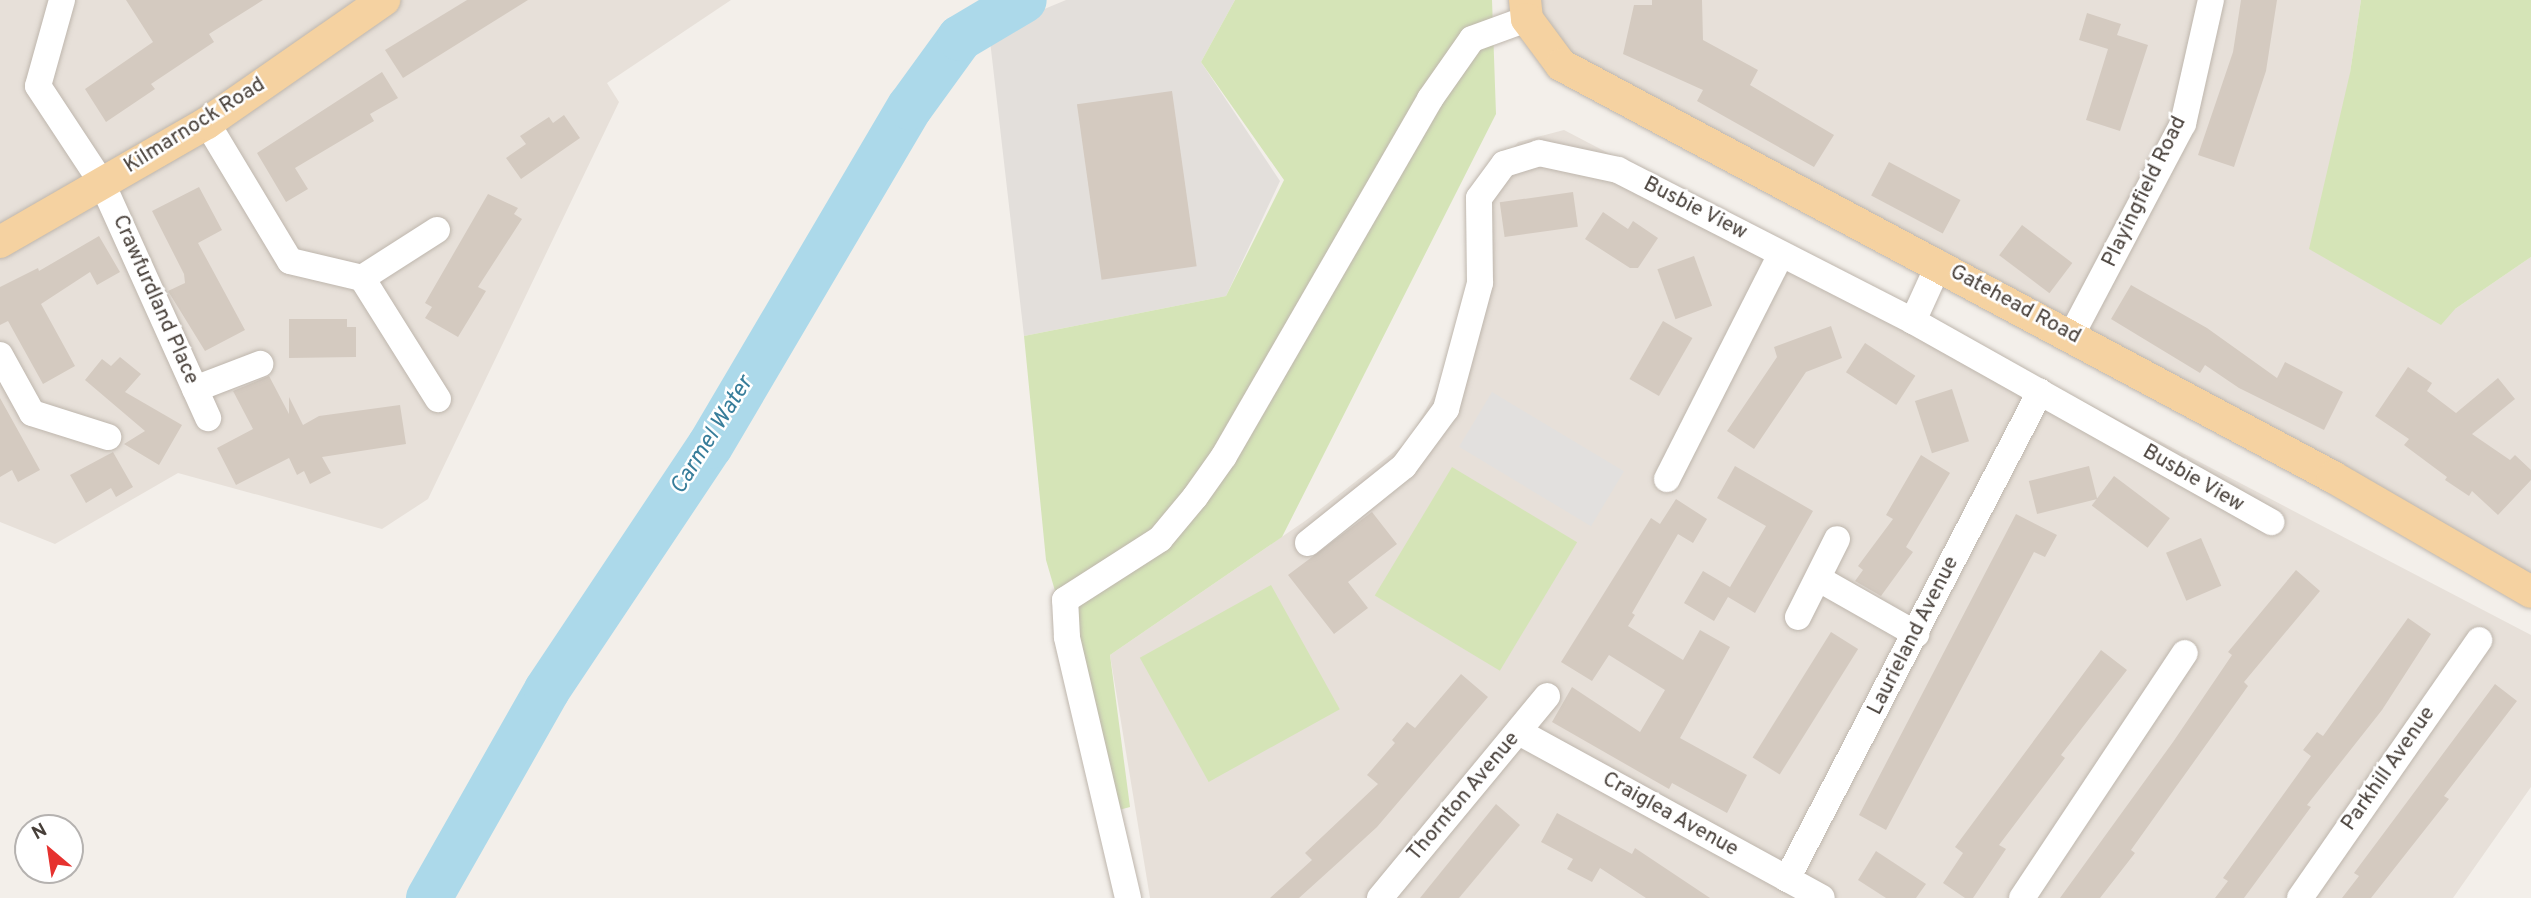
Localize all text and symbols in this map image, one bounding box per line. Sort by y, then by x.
street label: Kilmarnock Road [120,73,270,179]
street label: Playingfield Road [2098,112,2192,272]
street label: Busbie View [1639,172,1751,246]
street label: Crawfurdland Place [106,211,204,389]
street label: Gatehead Road [1945,260,2085,350]
water label: Carmel Water [666,371,760,501]
street label: Busbie View [2137,440,2249,518]
street label: Laurieland Avenue [1863,552,1965,720]
street label: Parkhill Avenue [2337,702,2441,836]
street label: Thornton Avenue [1402,727,1526,867]
street label: Craiglea Avenue [1597,767,1743,863]
north arrow [14,814,84,884]
text: N [28,819,52,846]

